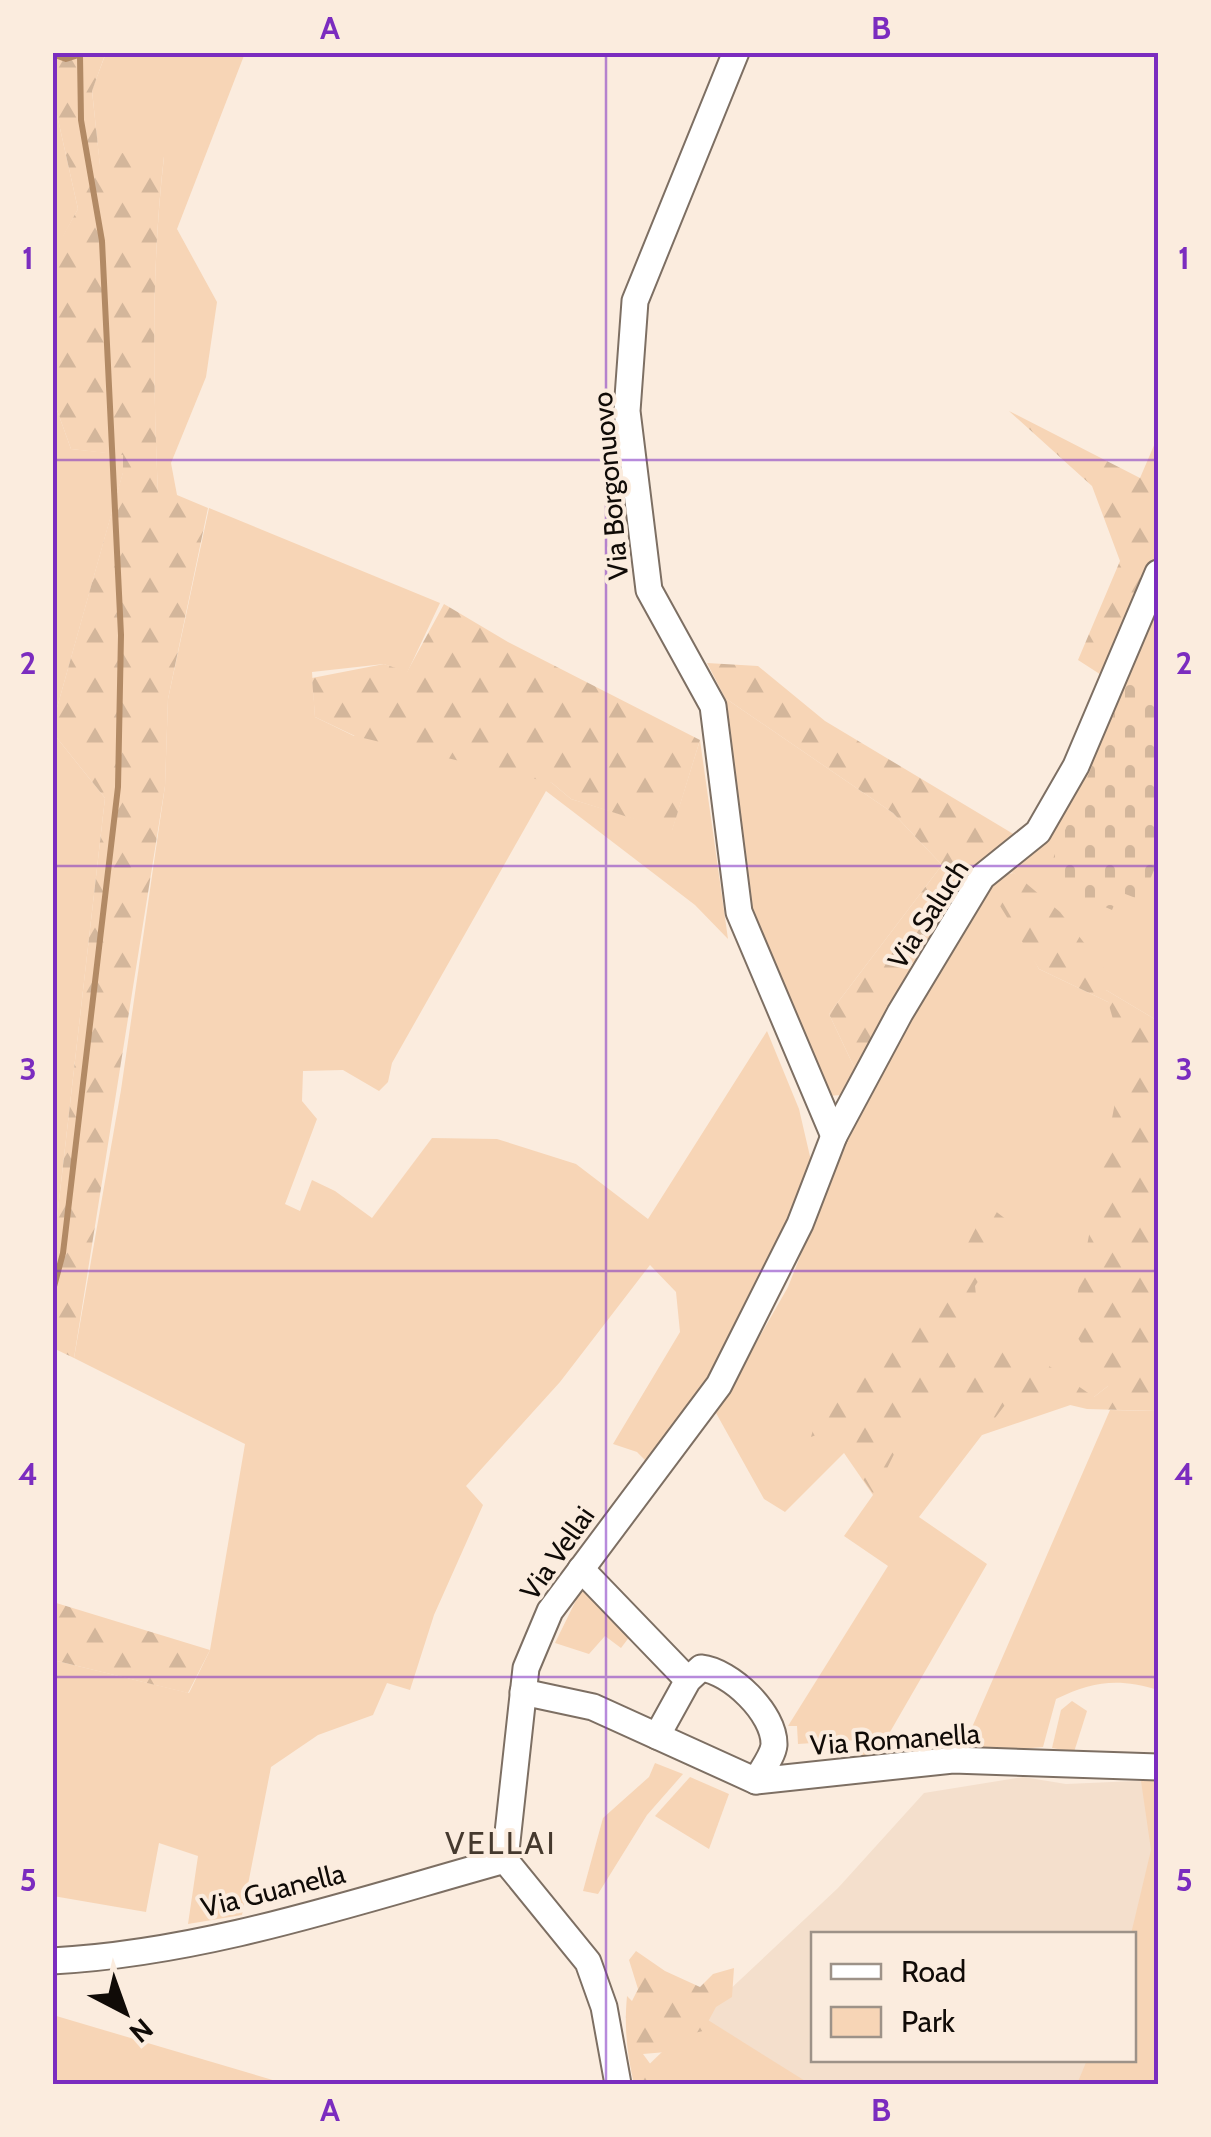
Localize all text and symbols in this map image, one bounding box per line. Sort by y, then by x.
text: A [320,8,340,47]
text: B [871,8,891,47]
text: 1 [22,238,34,277]
text: 1 [1178,238,1190,277]
street label: Via Borgonuovo [585,391,635,581]
text: 2 [20,643,36,682]
text: 2 [1176,643,1192,682]
street label: Via Saluch [880,853,976,975]
text: 3 [19,1049,37,1088]
text: 3 [1175,1049,1193,1088]
text: 4 [18,1454,38,1493]
text: 4 [1174,1454,1194,1493]
street label: Via Vellai [513,1500,601,1606]
street label: Via Romanella [809,1716,982,1762]
district label: VELLAI [445,1823,557,1862]
street label: Via Guanella [197,1856,349,1924]
text: 5 [19,1860,37,1899]
text: 5 [1175,1860,1193,1899]
legend [811,1932,1136,2062]
text: Road [901,1953,966,1990]
north arrow [75,1962,175,2062]
text: Park [901,2003,956,2040]
text: N [123,2012,160,2050]
text: A [320,2090,340,2129]
text: B [871,2090,891,2129]

